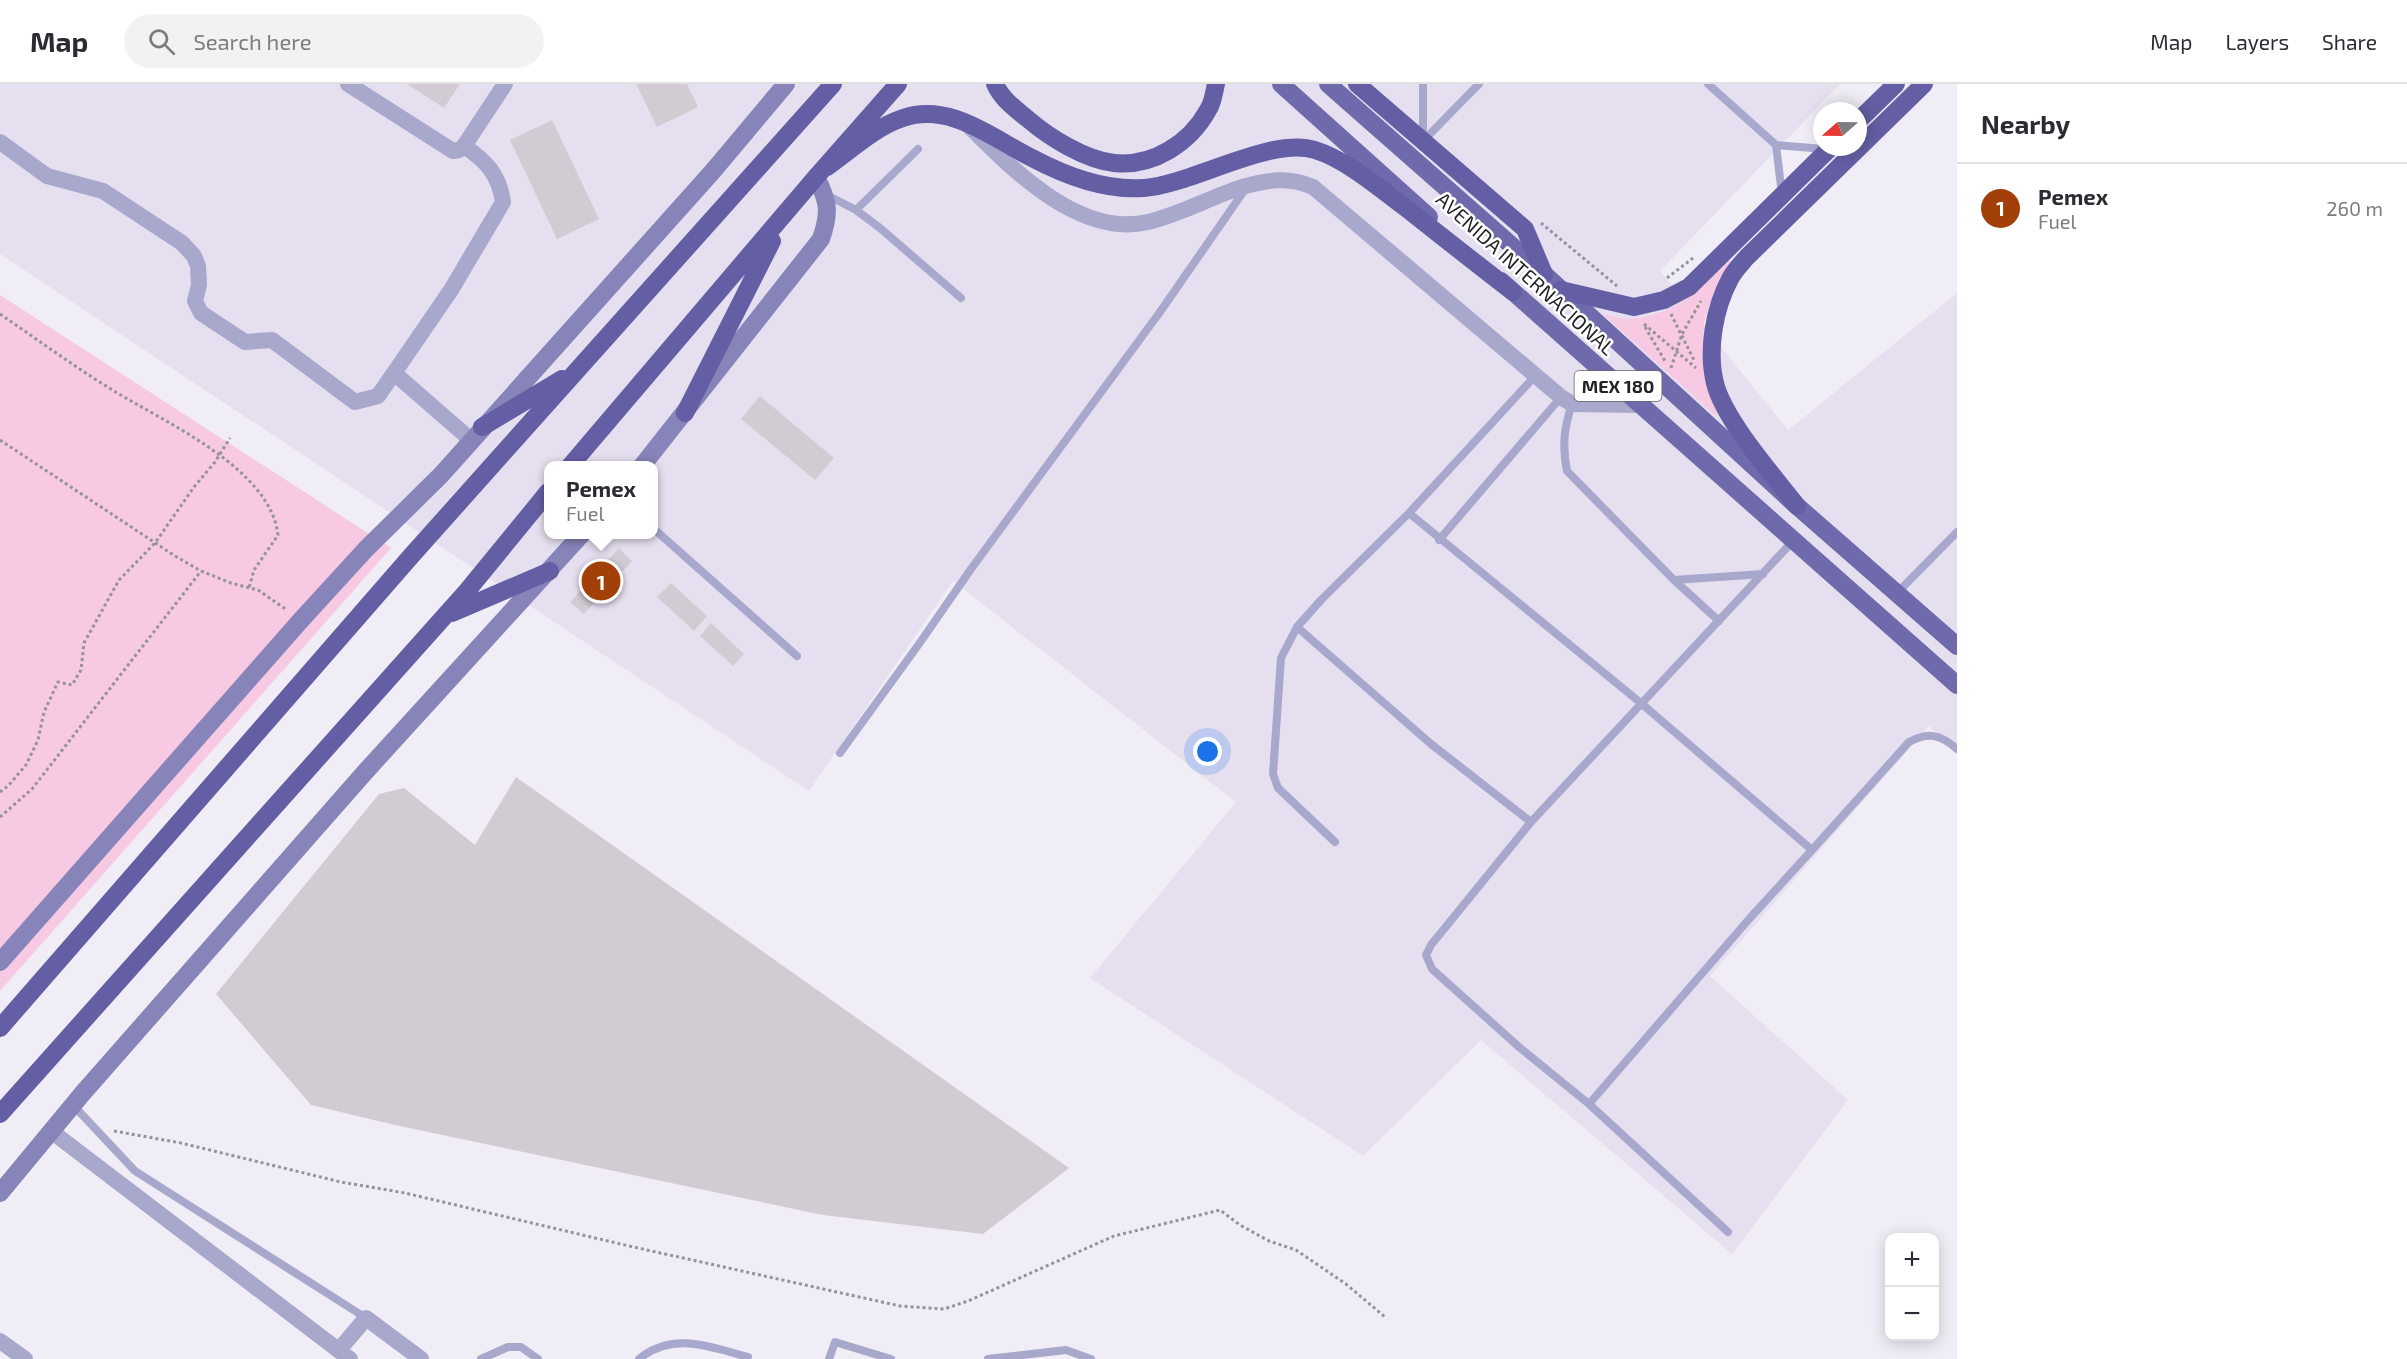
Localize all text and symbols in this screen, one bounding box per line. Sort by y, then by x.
search box [124,14,544,68]
text: Map [30,24,88,58]
icon: search [145,25,178,58]
text: Search here [193,28,312,54]
text: Map [2150,29,2192,54]
text: Layers [2225,29,2289,54]
text: Share [2322,29,2377,54]
north arrow [1813,102,1867,156]
text: Nearby [1981,108,2070,139]
text: Pemex [2038,183,2108,209]
street label: AVENIDA INTERNACIONAL [1432,186,1620,360]
text: 1 [1996,196,2005,220]
text: 260 m [2326,196,2383,220]
text: Fuel [2038,209,2077,233]
road number: MEX 180 [1574,371,1662,401]
popup [544,461,658,539]
text: Pemex [566,475,636,501]
text: Fuel [566,501,604,525]
pin: 1 [582,558,620,604]
your location [1193,737,1222,766]
map controls [1885,1233,1939,1341]
button: + [1885,1233,1939,1287]
button: − [1885,1287,1939,1341]

